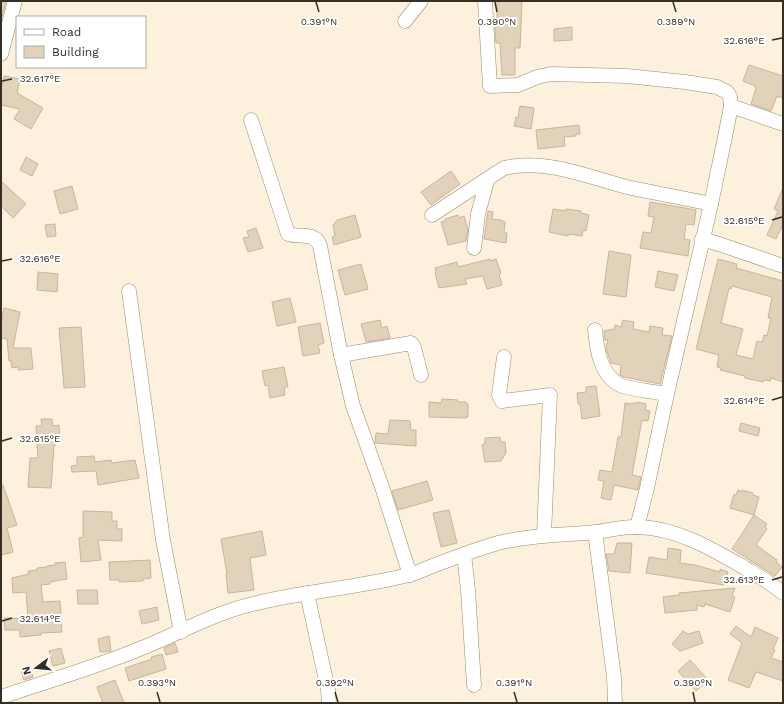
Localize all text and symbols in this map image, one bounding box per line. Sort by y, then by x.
legend [16,16,146,68]
text: 0.391°N [301,16,337,27]
text: 0.390°N [478,16,516,27]
text: 0.389°N [657,16,695,27]
text: Road [52,25,81,39]
text: 32.616°E [723,35,765,46]
text: Building [52,45,99,59]
text: 32.617°E [20,73,60,84]
text: 32.615°E [724,215,764,226]
text: 32.616°E [19,253,61,264]
text: 32.614°E [723,395,765,406]
text: 32.615°E [20,433,60,444]
text: 32.613°E [724,574,764,585]
text: 32.614°E [19,613,61,624]
north arrow [16,648,56,688]
text: N [19,665,34,676]
text: 0.393°N [138,677,176,688]
text: 0.392°N [316,677,354,688]
text: 0.391°N [496,677,532,688]
text: 0.390°N [674,677,712,688]

